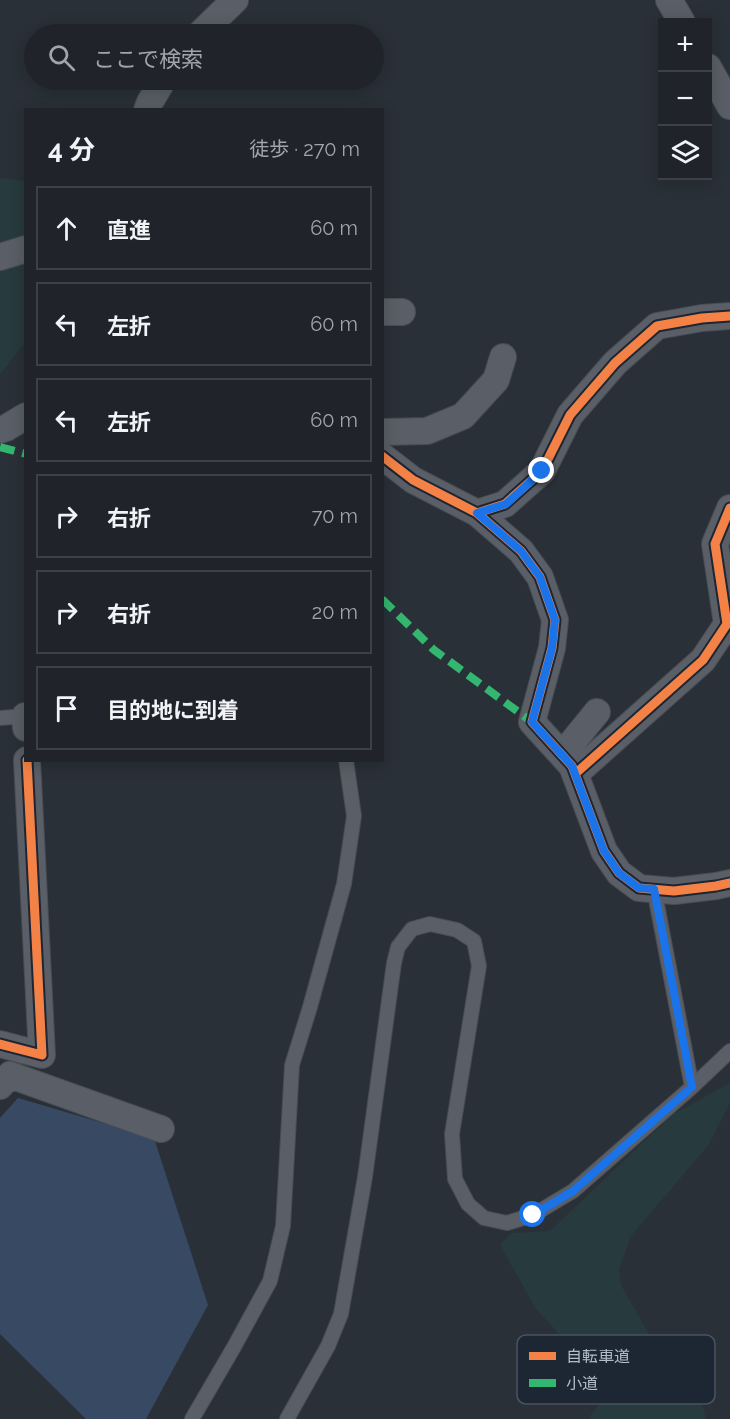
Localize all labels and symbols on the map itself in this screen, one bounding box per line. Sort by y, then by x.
route end [528,457,554,483]
route start [519,1201,545,1227]
legend [517,1335,715,1404]
text: 自転車道 [566,1347,630,1366]
text: 小道 [566,1374,598,1393]

